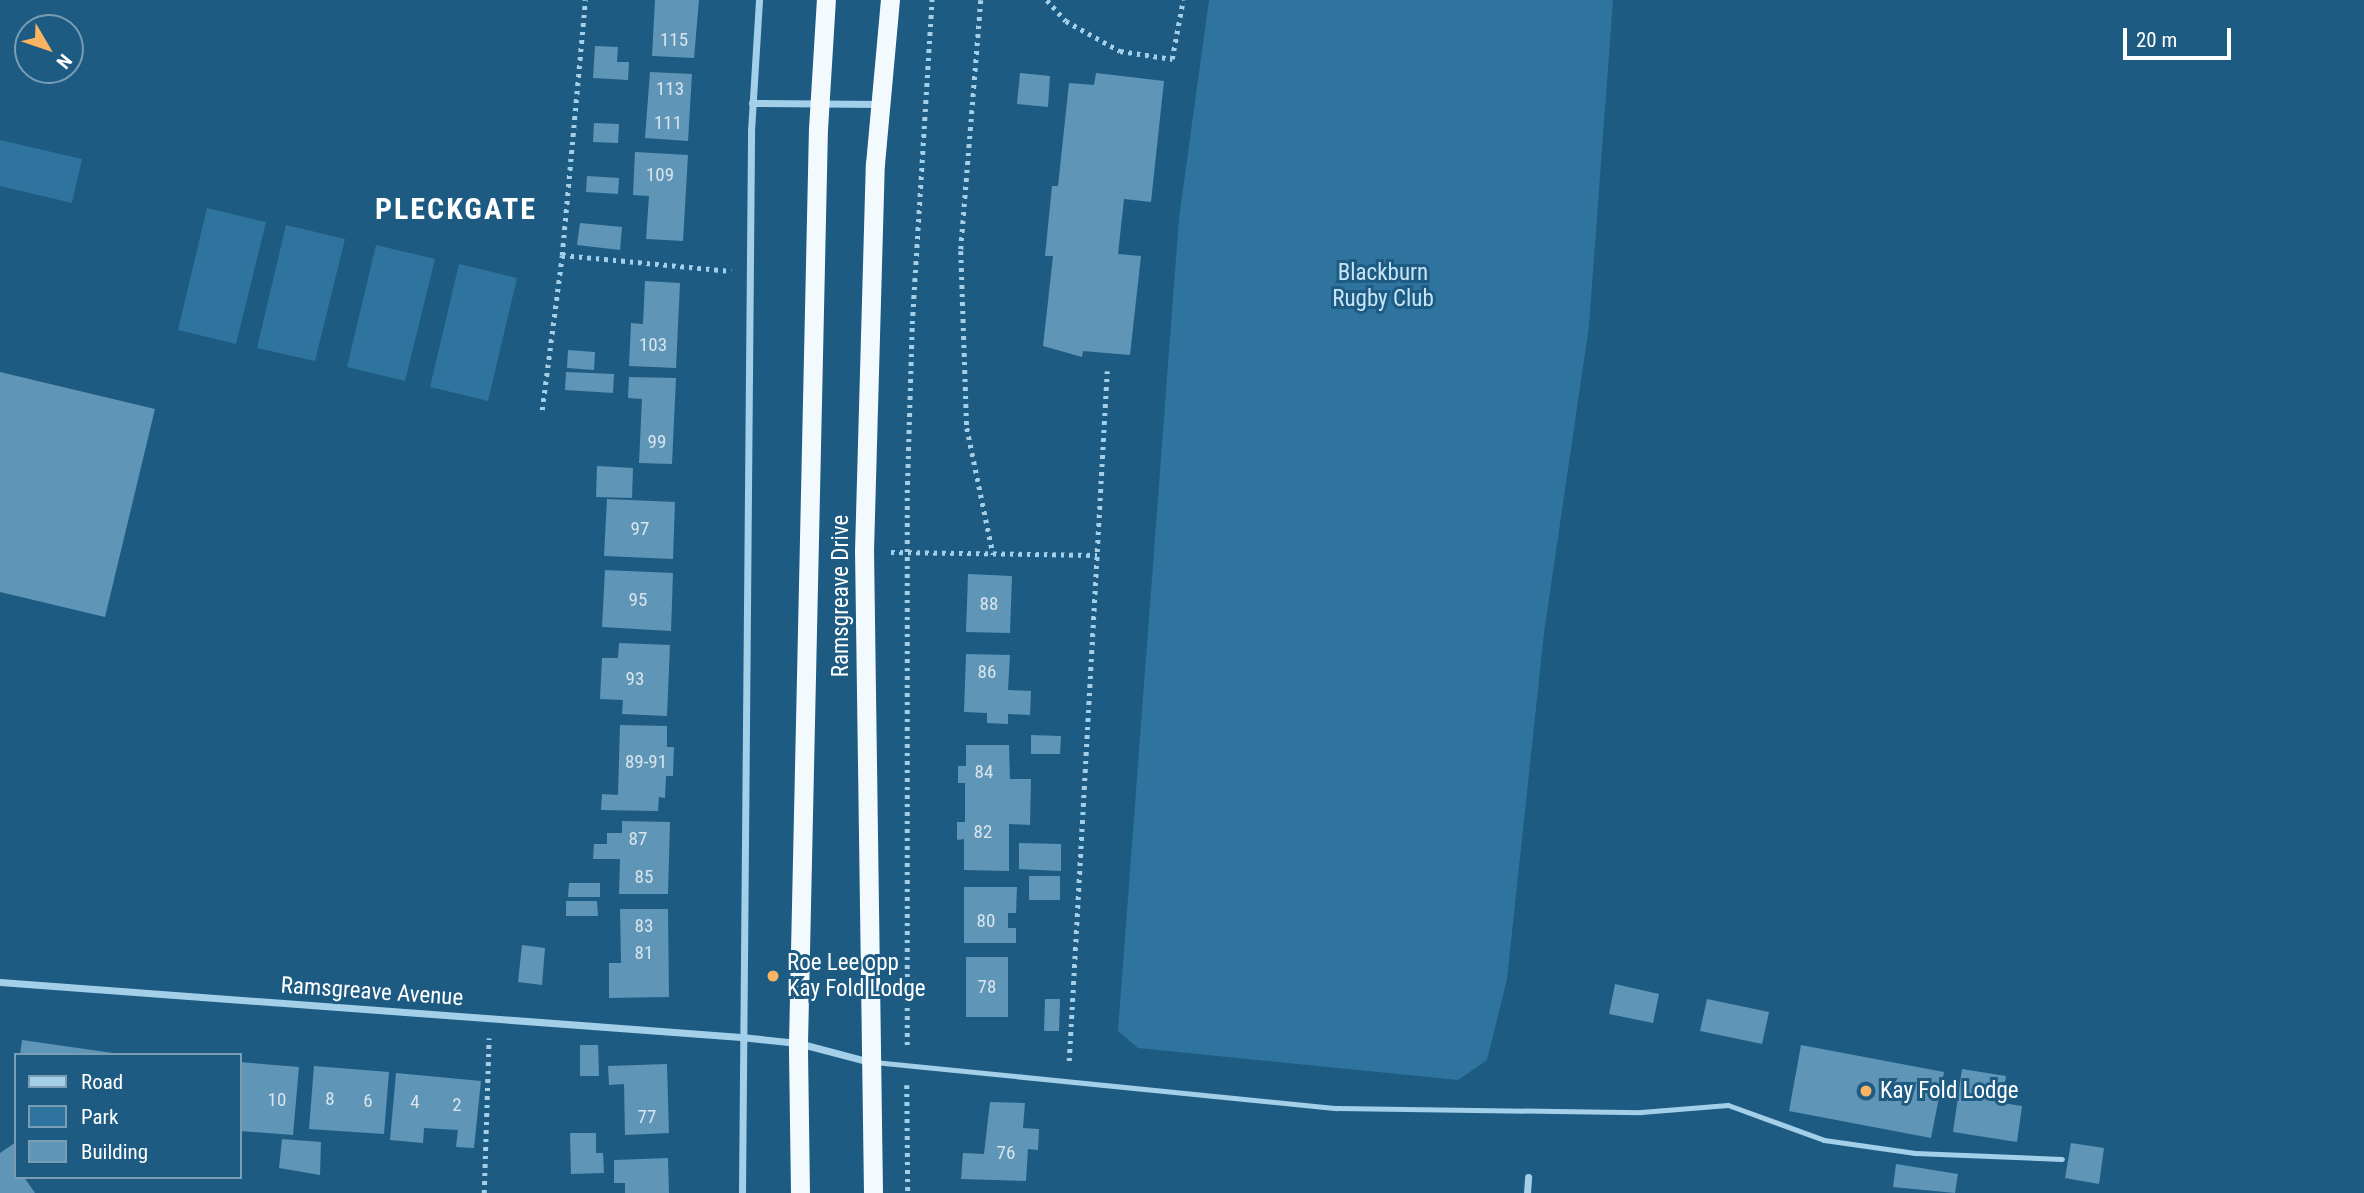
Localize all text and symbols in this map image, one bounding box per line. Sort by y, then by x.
north arrow [14,14,84,84]
scale bar [2126,14,2234,58]
text: 20 m [2136,28,2177,52]
house number: 115 [660,29,688,51]
text: N [52,50,77,73]
house number: 113 [656,78,684,100]
house number: 111 [654,112,682,134]
house number: 109 [646,164,674,186]
district label: PLECKGATE [376,191,536,227]
park label: Blackburn Rugby Club [1332,259,1434,313]
house number: 103 [639,334,667,356]
house number: 99 [648,431,666,453]
street label: Ramsgreave Drive [827,515,855,677]
house number: 97 [631,518,649,540]
house number: 95 [629,589,647,611]
house number: 88 [980,593,998,615]
house number: 86 [978,661,996,683]
house number: 93 [626,668,644,690]
house number: 89-91 [625,751,667,773]
house number: 84 [975,761,993,783]
house number: 82 [974,821,992,843]
house number: 87 [629,828,647,850]
house number: 85 [635,866,653,888]
house number: 80 [977,910,995,932]
house number: 83 [635,915,653,937]
house number: 81 [635,942,653,964]
place label: Roe Lee opp Kay Fold Lodge [787,949,926,1003]
marker: Roe Lee opp Kay Fold Lodge [765,968,781,984]
street label: Ramsgreave Avenue [280,972,464,1012]
house number: 78 [978,976,996,998]
legend [14,1053,242,1179]
text: Road [81,1070,123,1094]
place label: Kay Fold Lodge [1880,1077,2019,1105]
marker: Kay Fold Lodge [1858,1083,1874,1099]
house number: 8 [325,1088,335,1110]
house number: 10 [268,1089,286,1111]
house number: 6 [363,1090,373,1112]
house number: 4 [410,1091,420,1113]
house number: 2 [452,1094,462,1116]
text: Park [81,1105,118,1129]
house number: 77 [638,1106,656,1128]
text: Building [81,1140,148,1164]
house number: 76 [997,1142,1015,1164]

